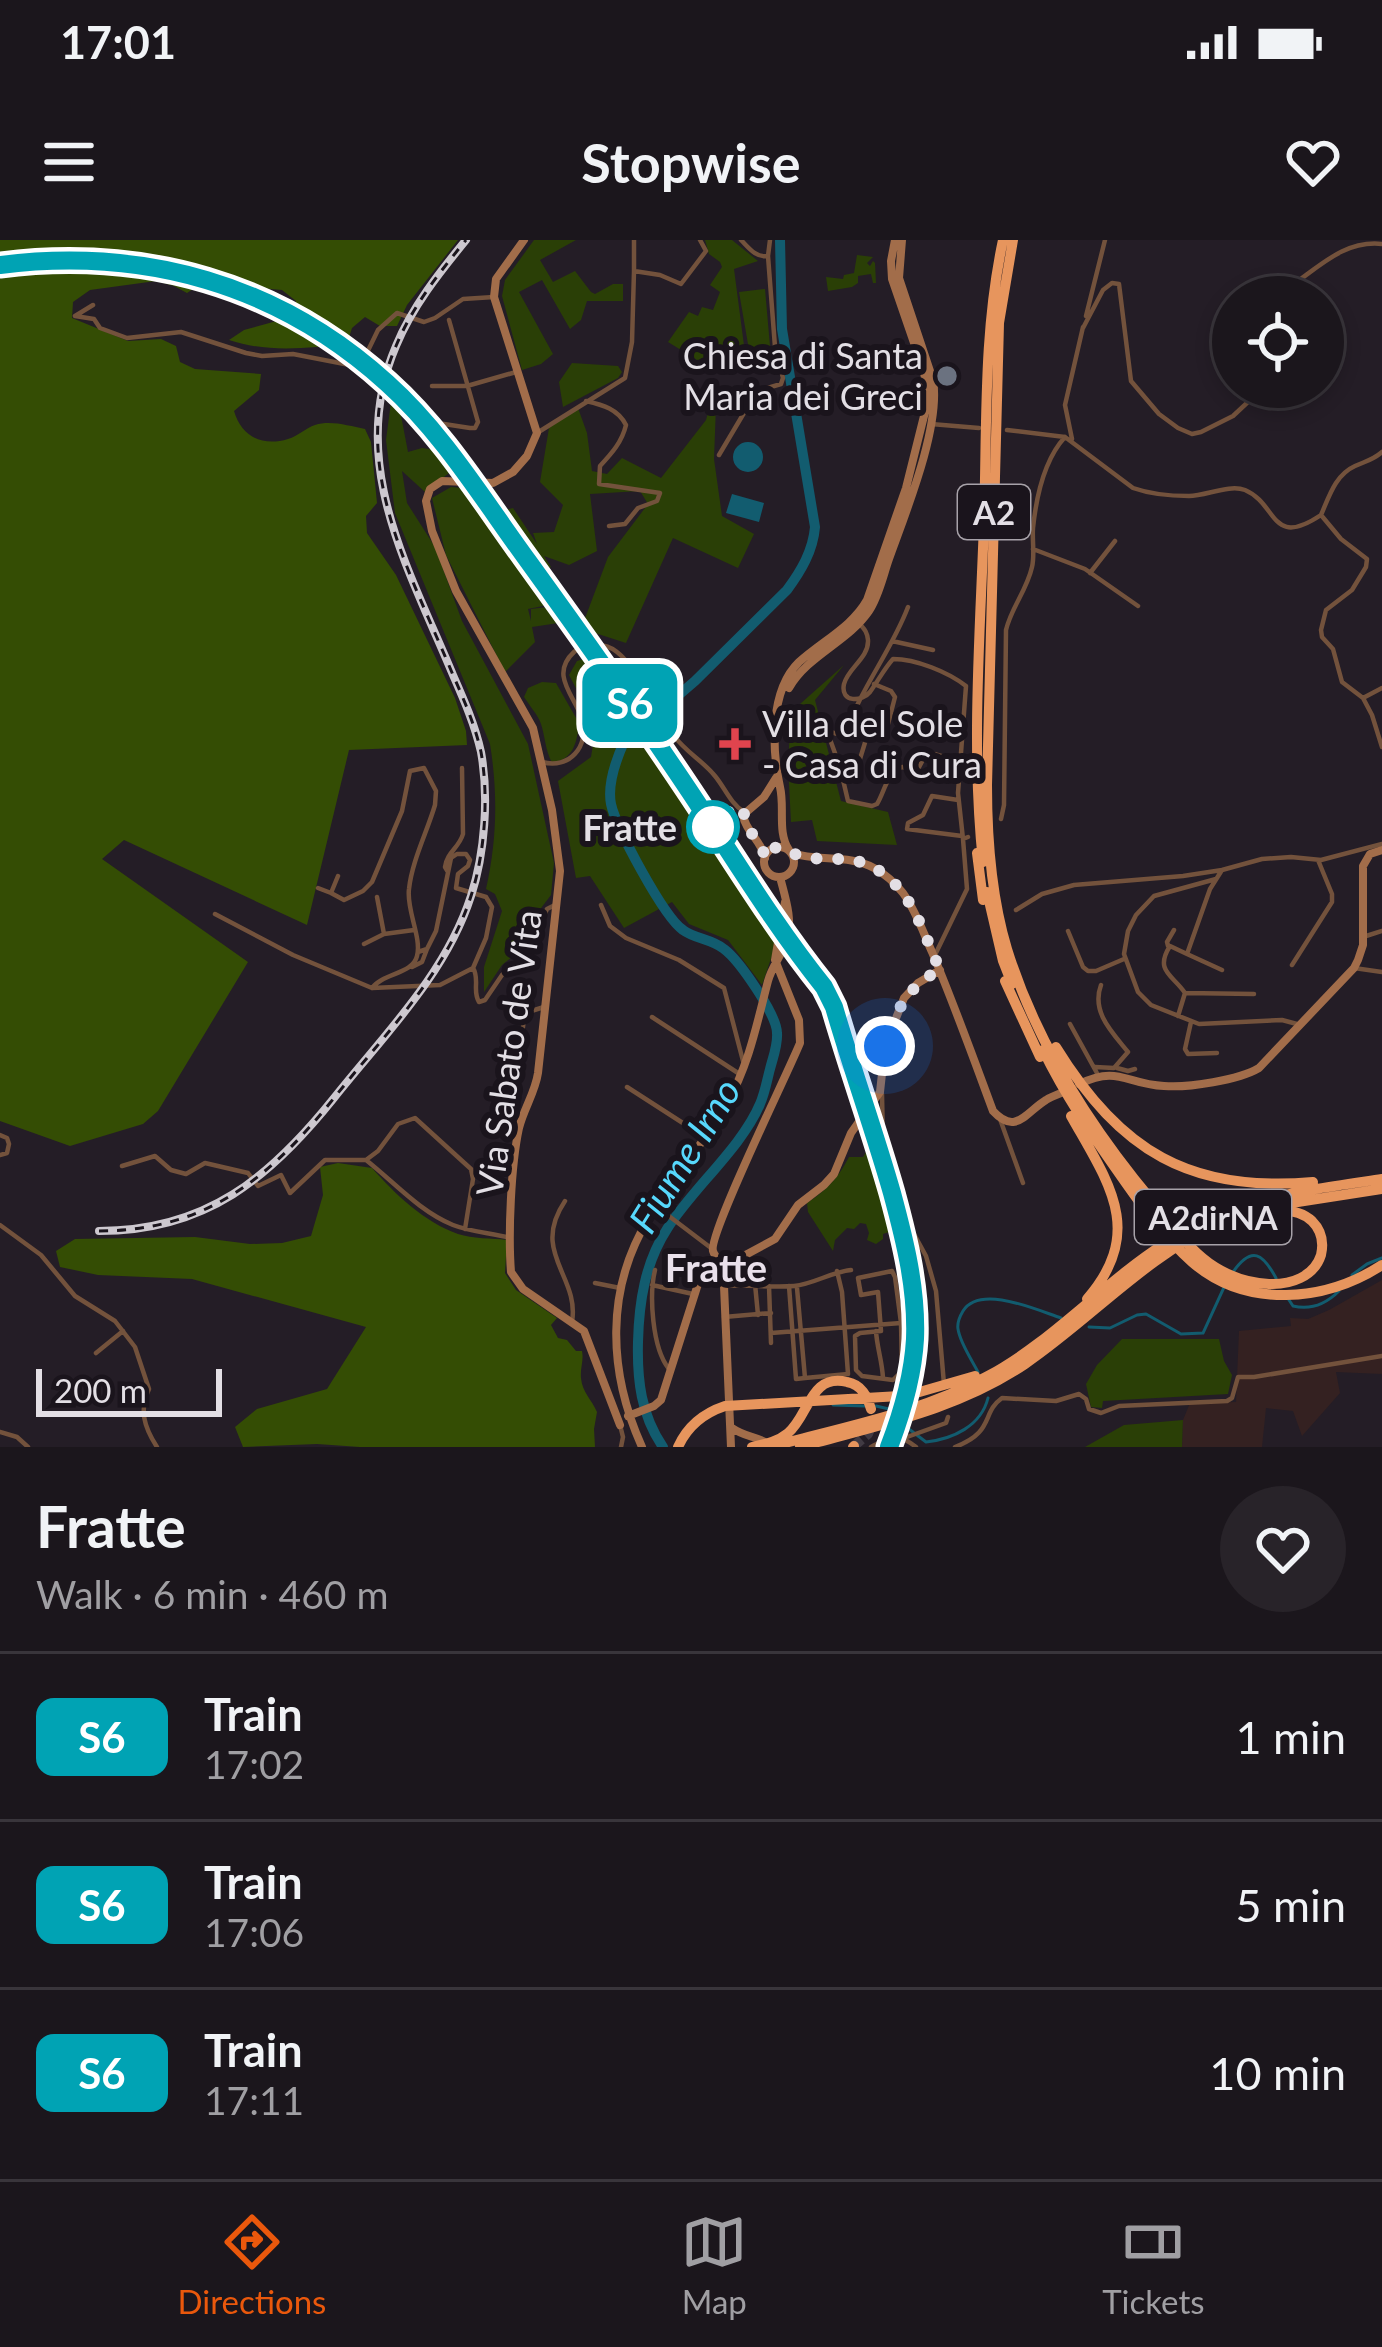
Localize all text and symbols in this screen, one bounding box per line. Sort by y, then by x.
text: 17:01 [60,15,176,69]
icon: menu [36,129,102,195]
icon: heart [1280,129,1346,195]
text: Stopwise [581,130,801,195]
map controls [1212,276,1344,408]
button: locate [1212,276,1344,408]
place label: Chiesa di Santa Maria dei Greci [683,333,923,418]
marker: Chiesa di Santa Maria dei Greci [934,363,960,389]
road number: A2 [958,485,1030,539]
line badge: S6 [576,664,684,742]
text: S6 [606,678,654,728]
place label: Villa del Sole - Casa di Cura [762,701,982,786]
marker: Villa del Sole - Casa di Cura [719,728,751,760]
marker: Fratte [688,802,738,852]
place label: Fratte [582,805,677,849]
street label: Via Sabato de Vita [466,907,550,1199]
your location [855,1016,915,1076]
water label: Fiume Irno [619,1069,749,1241]
road number: A2dirNA [1135,1190,1291,1244]
district label: Fratte [665,1244,767,1290]
scale bar [36,1363,222,1416]
text: 200 m [54,1370,147,1410]
button: heart [1220,1486,1346,1612]
text: Fratte [36,1492,186,1560]
text: Walk · 6 min · 460 m [36,1571,389,1617]
text: Train [204,1687,303,1741]
text: 1 min [1235,1710,1346,1764]
text: S6 [78,1712,126,1762]
text: 17:02 [204,1741,304,1787]
text: Train [204,1855,303,1909]
text: 5 min [1235,1878,1346,1932]
text: S6 [78,1880,126,1930]
text: 17:06 [204,1909,304,1955]
text: Train [204,2023,303,2077]
text: 10 min [1209,2046,1346,2100]
text: S6 [78,2048,126,2098]
text: 17:11 [204,2077,304,2123]
tab: Directions [177,2209,326,2321]
tab: Map [681,2209,747,2321]
tab: Tickets [1102,2209,1205,2321]

